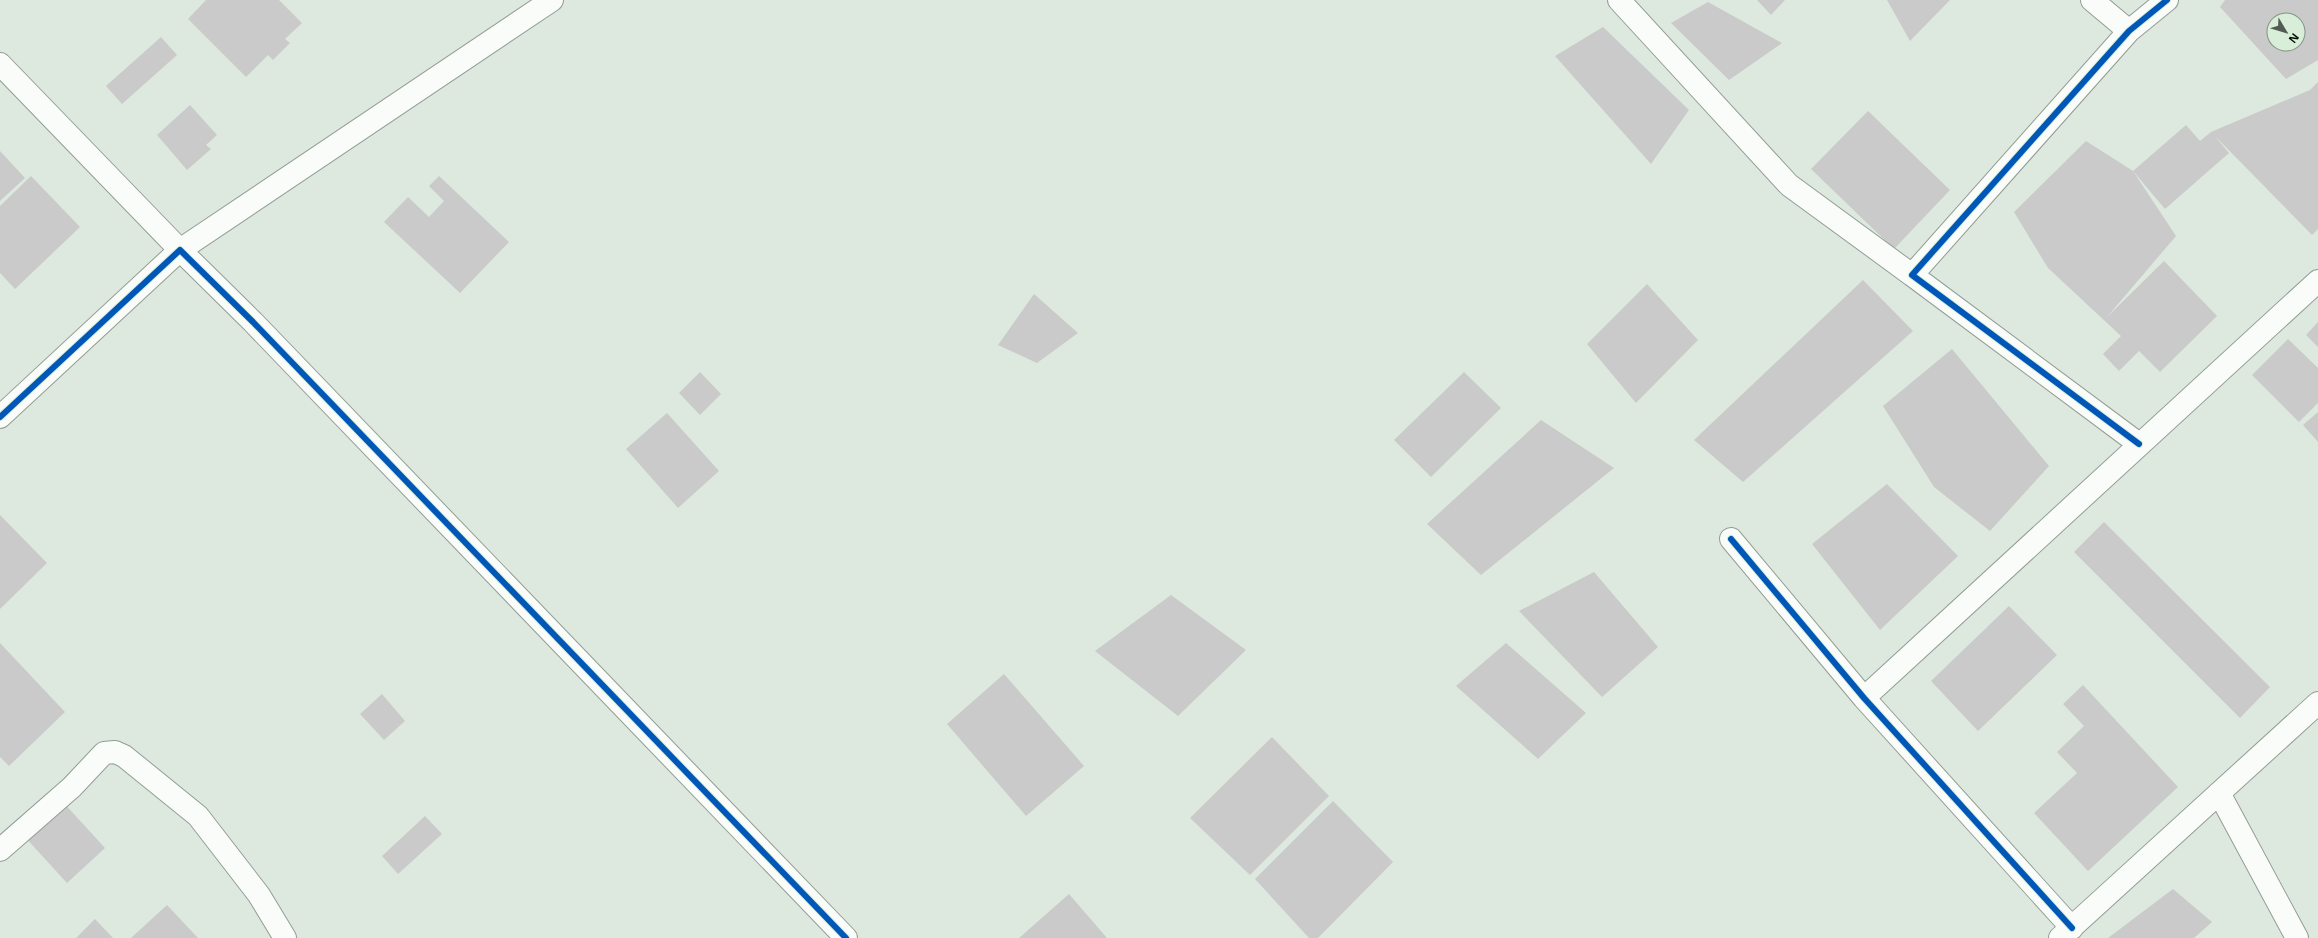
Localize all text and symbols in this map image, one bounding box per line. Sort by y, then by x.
north arrow [2266,12,2306,52]
text: N [2286,30,2303,47]

